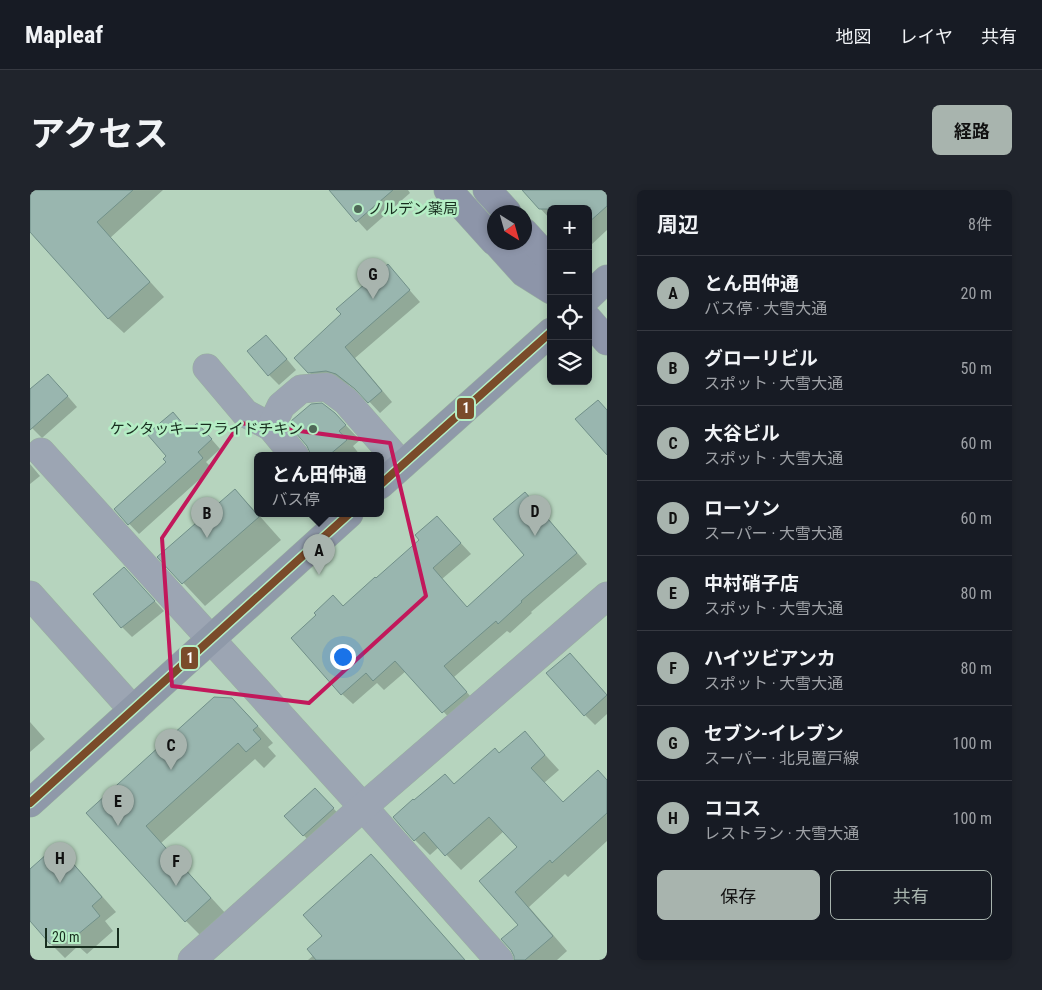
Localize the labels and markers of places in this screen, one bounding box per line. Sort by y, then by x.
place label: ノルデン薬局 [368,200,458,218]
marker: ノルデン薬局 [352,203,364,215]
pin: G [357,258,389,299]
place label: ケンタッキーフライドチキン [110,420,303,438]
marker: ケンタッキーフライドチキン [307,423,319,435]
pin: D [519,495,551,536]
pin: B [191,497,223,538]
pin: A [303,534,335,575]
pin: C [155,729,187,770]
pin: E [102,785,134,826]
pin: H [44,842,76,883]
pin: F [160,845,192,886]

